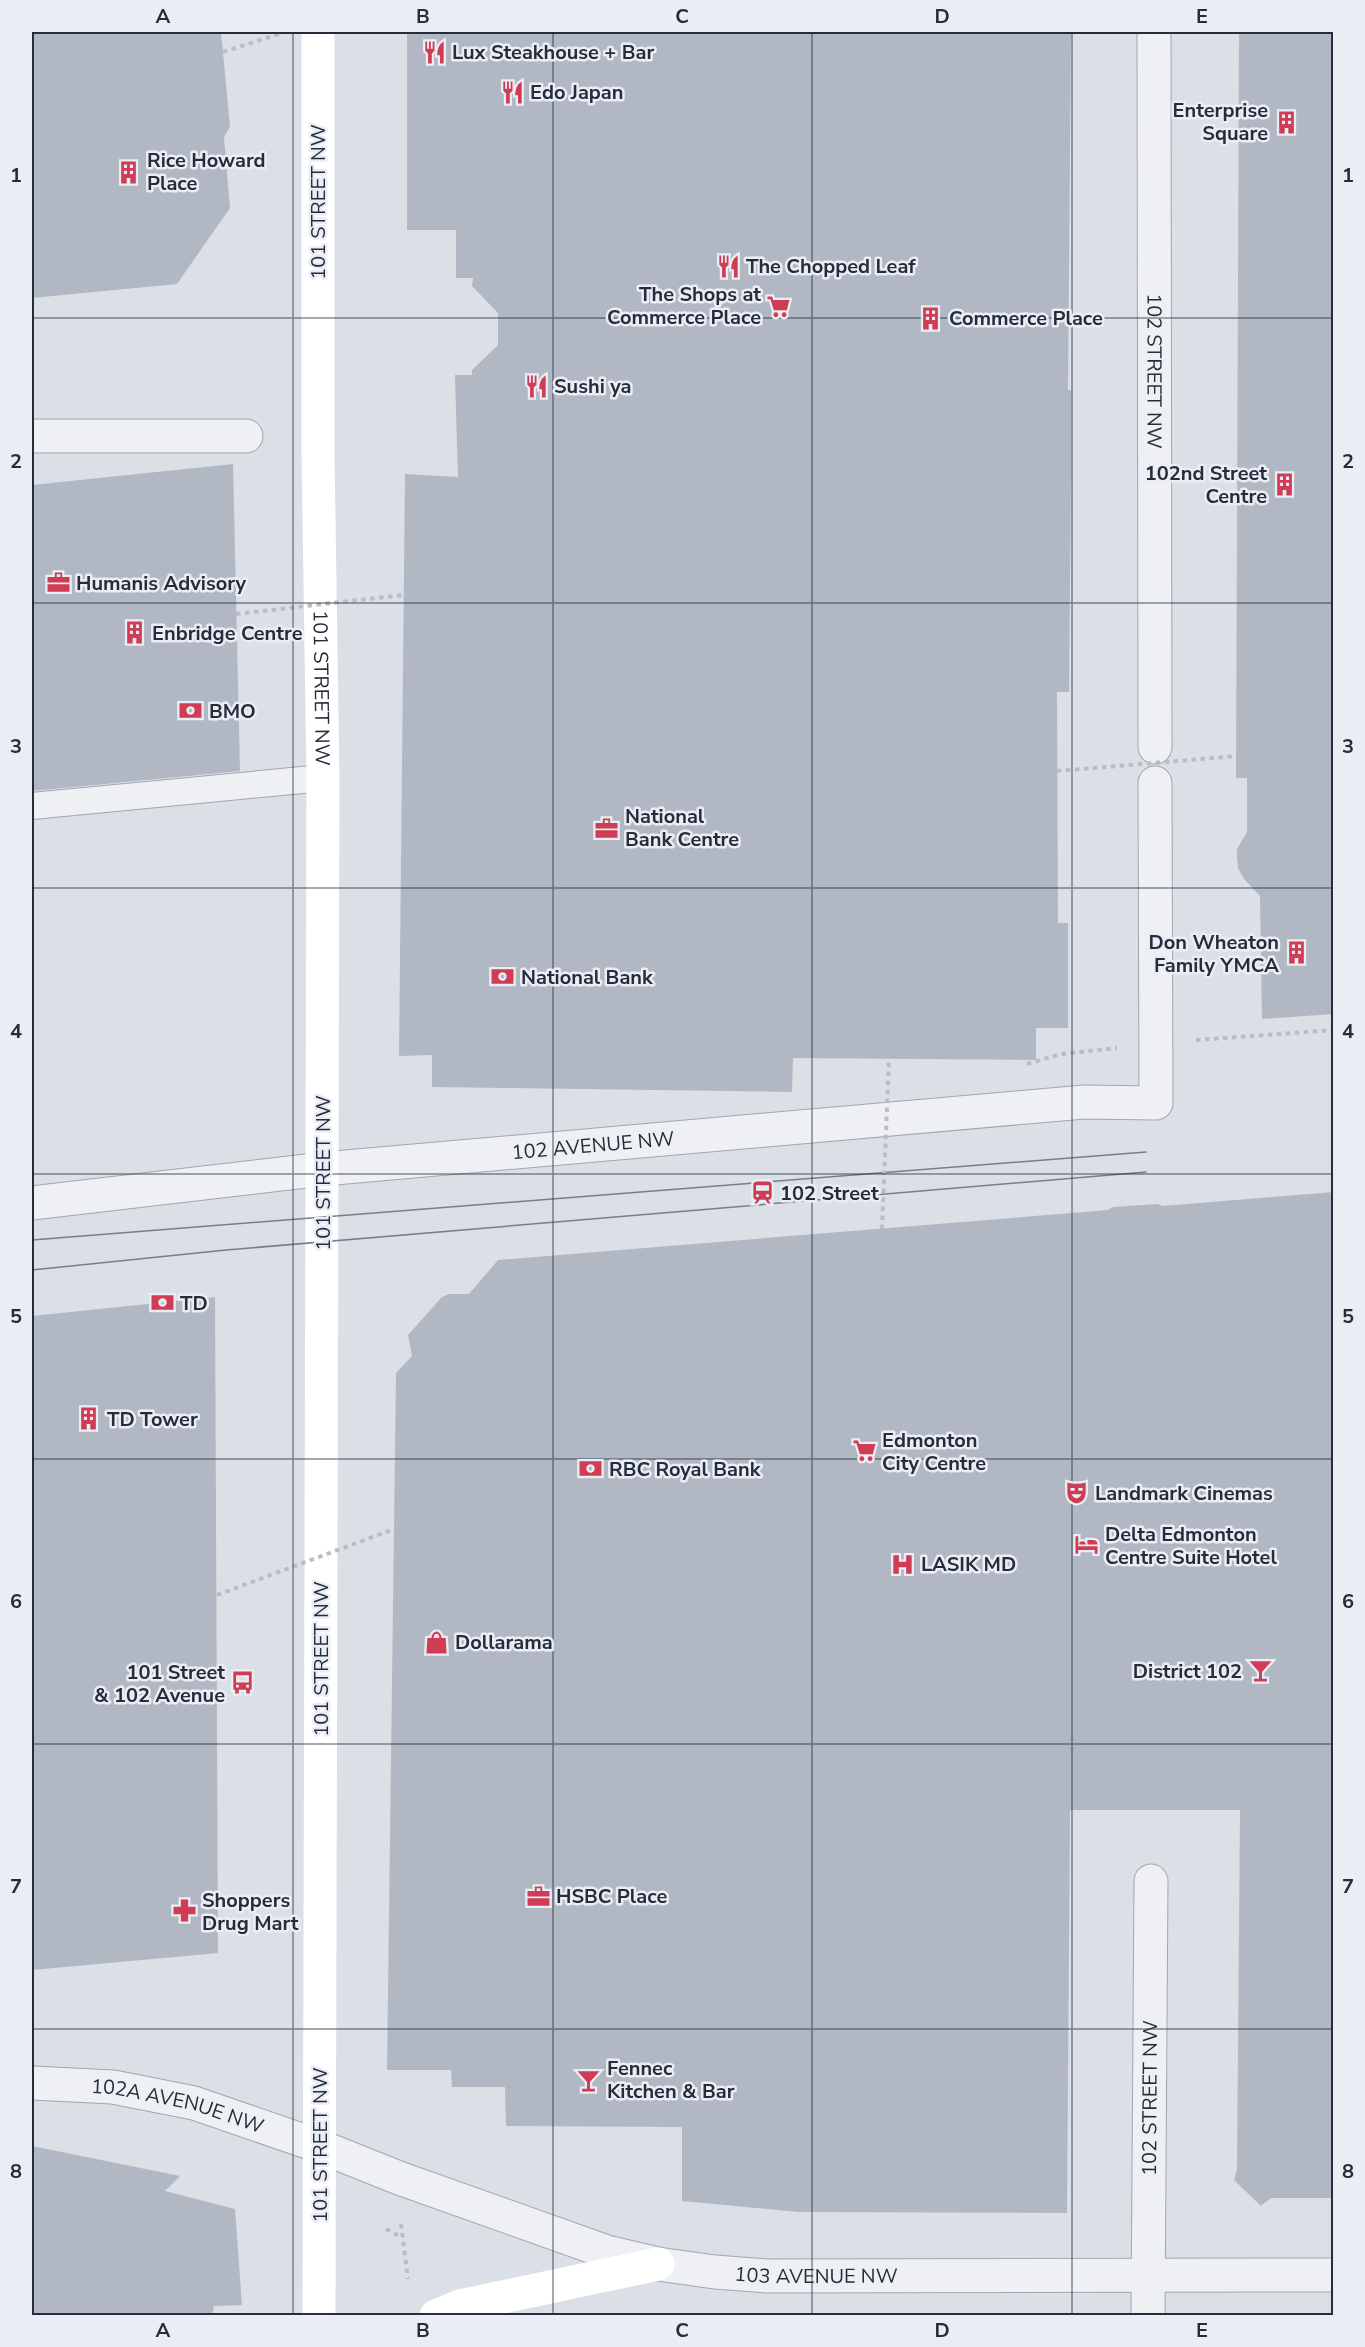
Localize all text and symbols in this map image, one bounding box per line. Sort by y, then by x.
text: A [156,3,171,30]
text: B [416,3,430,30]
text: C [675,3,689,30]
text: D [934,3,950,30]
text: E [1196,3,1208,30]
restaurant icon: Lux Steakhouse + Bar [421,39,447,65]
place label: Lux Steakhouse + Bar [452,39,654,66]
restaurant icon: Edo Japan [499,79,525,105]
place label: Edo Japan [530,79,623,106]
place label: Enterprise Square [1173,97,1268,147]
building icon: Enterprise Square [1273,109,1299,135]
street label: 101 STREET NW [305,124,332,280]
place label: Rice Howard Place [147,147,266,197]
building icon: Rice Howard Place [116,159,142,185]
text: 1 [10,162,22,189]
text: 1 [1342,162,1354,189]
restaurant icon: The Chopped Leaf [715,253,741,279]
place label: The Chopped Leaf [746,253,916,280]
place label: The Shops at Commerce Place [607,281,761,331]
supermarket icon: The Shops at Commerce Place [766,293,792,319]
street label: 102 STREET NW [1140,293,1168,449]
building icon: Commerce Place [918,305,944,331]
place label: Commerce Place [949,305,1103,332]
restaurant icon: Sushi ya [523,373,549,399]
place label: Sushi ya [554,373,631,400]
text: 2 [10,448,22,475]
text: 2 [1342,448,1354,475]
place label: 102nd Street Centre [1145,460,1267,510]
building icon: 102nd Street Centre [1272,472,1298,498]
office icon: Humanis Advisory [45,570,71,596]
place label: Humanis Advisory [76,570,247,597]
street label: 101 STREET NW [306,610,336,766]
building icon: Enbridge Centre [121,620,147,646]
place label: Enbridge Centre [152,620,303,647]
bank icon: BMO [178,698,204,724]
place label: BMO [209,698,256,725]
text: 3 [10,733,22,760]
text: 3 [1342,733,1354,760]
place label: National Bank Centre [625,803,739,853]
office icon: National Bank Centre [594,815,620,841]
place label: Don Wheaton Family YMCA [1149,929,1279,979]
building icon: Don Wheaton Family YMCA [1284,940,1310,966]
bank icon: National Bank [490,964,516,990]
place label: National Bank [521,964,654,991]
text: 4 [10,1018,22,1045]
text: 4 [1342,1018,1354,1045]
street label: 101 STREET NW [310,1095,337,1251]
street label: 102 AVENUE NW [511,1125,675,1166]
station icon: 102 Street [749,1180,775,1206]
place label: 102 Street [780,1180,879,1207]
bank icon: TD [149,1290,175,1316]
place label: TD [180,1290,208,1317]
text: 5 [10,1303,22,1330]
text: 5 [1342,1303,1354,1330]
building icon: TD Tower [76,1406,102,1432]
place label: TD Tower [107,1406,198,1433]
place label: Edmonton City Centre [882,1427,986,1477]
supermarket icon: Edmonton City Centre [851,1438,877,1464]
bank icon: RBC Royal Bank [578,1456,604,1482]
place label: RBC Royal Bank [609,1456,762,1483]
theatre icon: Landmark Cinemas [1064,1480,1090,1506]
place label: Landmark Cinemas [1095,1480,1273,1507]
place label: Delta Edmonton Centre Suite Hotel [1105,1521,1277,1571]
hotel icon: Delta Edmonton Centre Suite Hotel [1074,1532,1100,1558]
hospital icon: LASIK MD [890,1551,916,1577]
place label: LASIK MD [921,1551,1016,1578]
street label: 101 STREET NW [308,1581,335,1737]
text: 6 [10,1588,22,1615]
text: 6 [1342,1588,1354,1615]
shop icon: Dollarama [424,1629,450,1655]
place label: Dollarama [455,1629,553,1656]
place label: District 102 [1133,1658,1242,1685]
bar icon: District 102 [1247,1658,1273,1684]
place label: 101 Street & 102 Avenue [94,1659,225,1709]
bus stop icon: 101 Street & 102 Avenue [230,1670,256,1696]
text: 7 [10,1873,22,1900]
text: 7 [1342,1873,1354,1900]
office icon: HSBC Place [525,1883,551,1909]
place label: HSBC Place [556,1883,667,1910]
place label: Shoppers Drug Mart [202,1887,299,1937]
pharmacy icon: Shoppers Drug Mart [171,1898,197,1924]
street label: 102 STREET NW [1136,2020,1164,2176]
place label: Fennec Kitchen & Bar [607,2055,735,2105]
street label: 101 STREET NW [307,2067,334,2223]
bar icon: Fennec Kitchen & Bar [576,2067,602,2093]
street label: 102A AVENUE NW [90,2073,267,2140]
text: 8 [10,2158,22,2185]
text: 8 [1342,2158,1354,2185]
street label: 103 AVENUE NW [734,2261,898,2290]
text: A [156,2317,171,2344]
text: B [416,2317,430,2344]
text: C [675,2317,689,2344]
text: D [934,2317,950,2344]
text: E [1196,2317,1208,2344]

